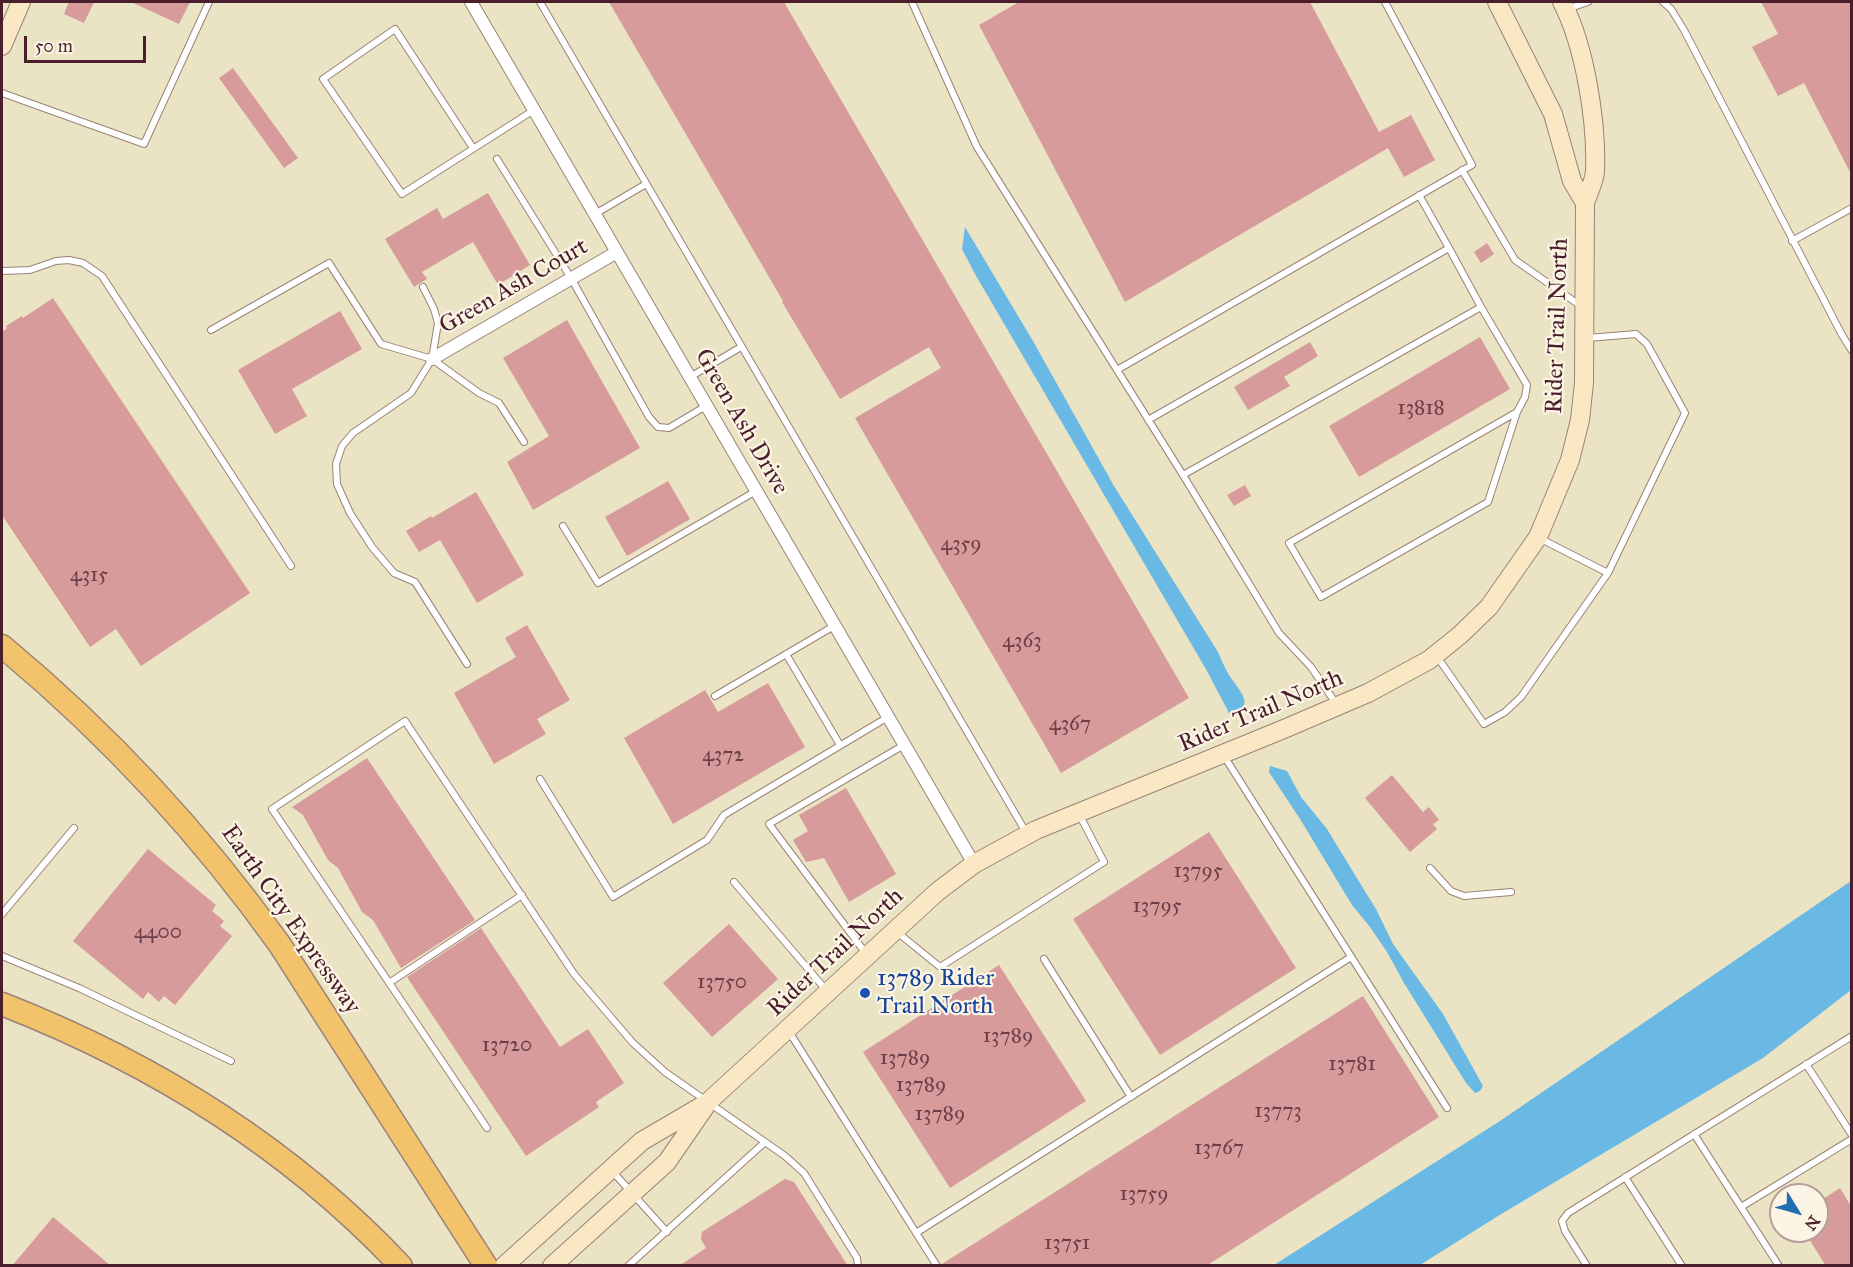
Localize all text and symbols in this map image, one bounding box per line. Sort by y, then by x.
scale bar [27,24,148,62]
text: 50 m [35,35,73,57]
street label: Green Ash Court [435,233,593,341]
street label: Rider Trail North [1541,238,1575,414]
street label: Green Ash Drive [688,344,794,500]
house number: 13818 [1397,396,1445,422]
house number: 4359 [940,532,982,558]
house number: 4315 [70,563,108,589]
house number: 4363 [1002,629,1042,655]
street label: Rider Trail North [1174,664,1348,760]
house number: 4367 [1049,712,1091,738]
house number: 4372 [702,743,744,769]
street label: Earth City Expressway [214,820,366,1020]
house number: 13795 [1174,859,1222,885]
street label: Rider Trail North [762,883,910,1023]
house number: 13795 [1133,894,1181,920]
house number: 4400 [134,920,182,946]
place label: 13789 Rider Trail North [877,965,994,1021]
house number: 13750 [697,970,747,996]
marker: 13789 Rider Trail North [858,986,872,1000]
house number: 13789 [983,1024,1033,1050]
house number: 13720 [482,1033,532,1059]
house number: 13789 [880,1046,930,1072]
house number: 13781 [1328,1052,1376,1078]
house number: 13789 [896,1073,946,1099]
house number: 13773 [1254,1099,1302,1125]
house number: 13789 [915,1102,965,1128]
house number: 13767 [1194,1136,1244,1162]
house number: 13759 [1120,1182,1168,1208]
north arrow [1769,1183,1829,1243]
text: N [1801,1212,1824,1234]
house number: 13751 [1044,1231,1090,1257]

